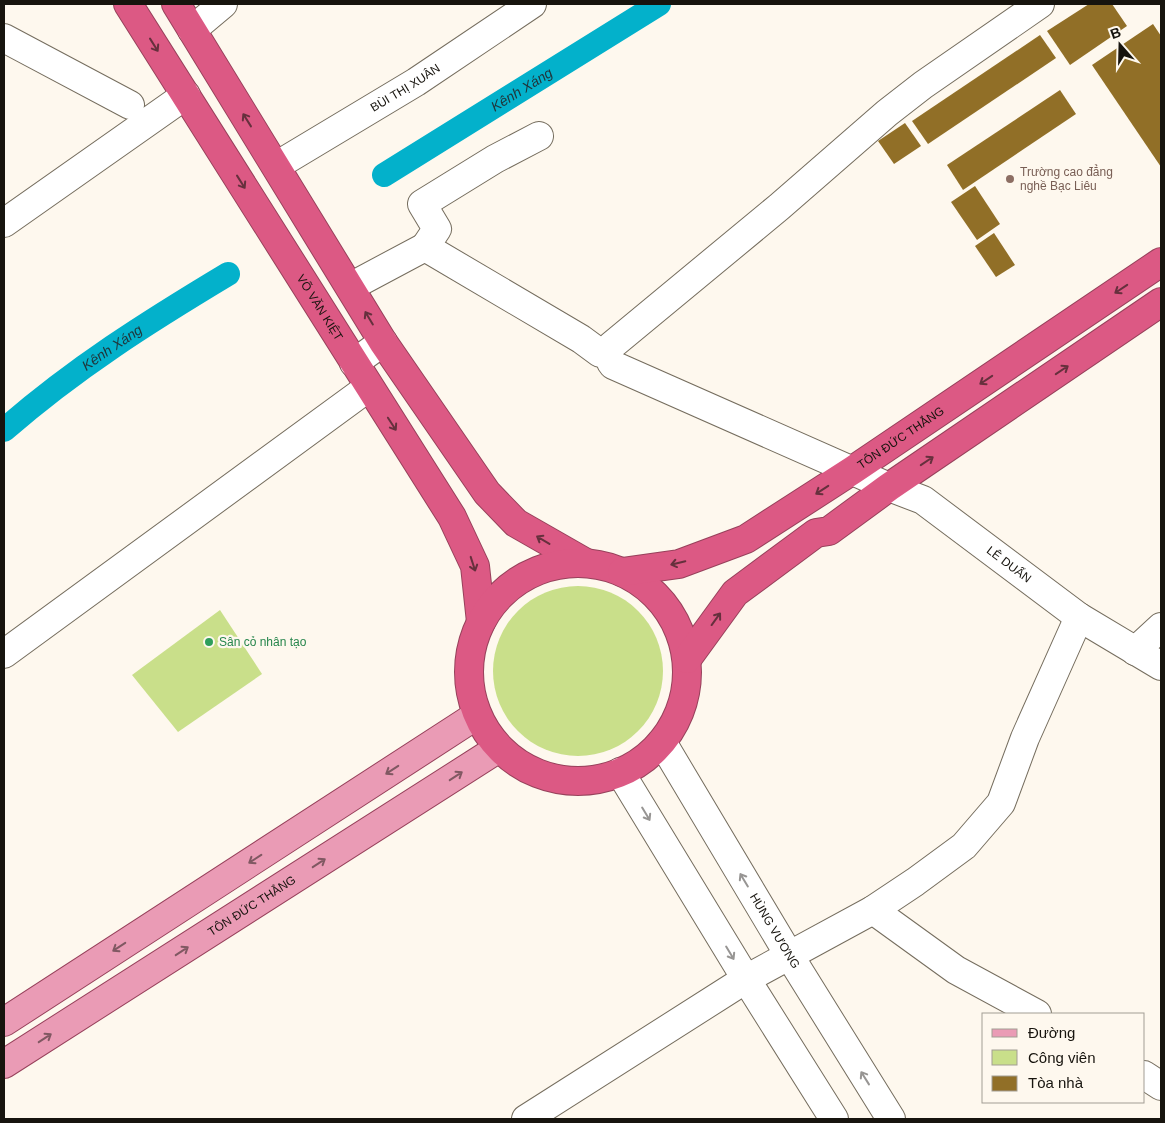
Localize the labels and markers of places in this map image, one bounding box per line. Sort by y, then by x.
place label: Trường cao đẳng nghề Bạc Liêu [1020,164,1113,193]
marker: Trường cao đẳng nghề Bạc Liêu [1004,173,1016,185]
place label: Sân cỏ nhân tạo [219,635,307,649]
marker: Sân cỏ nhân tạo [203,636,215,648]

